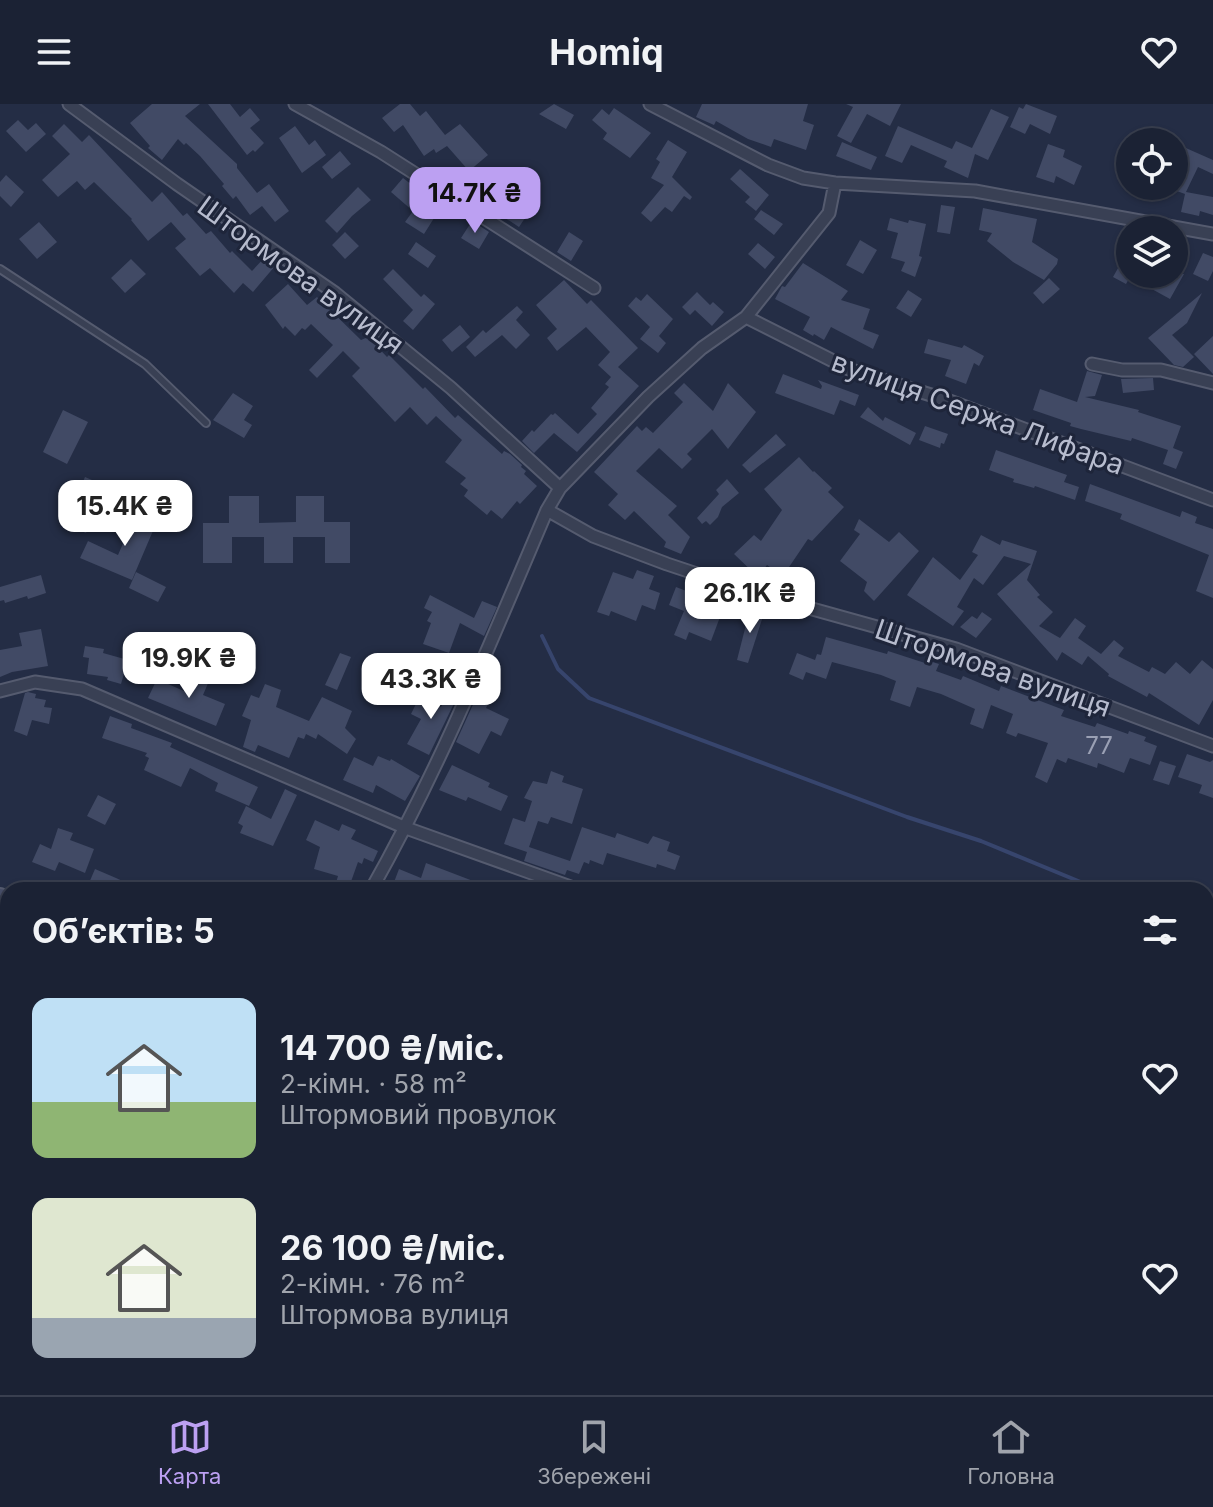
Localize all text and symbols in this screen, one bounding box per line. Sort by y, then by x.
icon: menu [32,30,76,74]
text: Homiq [549,30,664,74]
icon: heart [1137,30,1181,74]
map controls [1116,128,1188,288]
button: locate [1116,128,1188,200]
pin: 14.7K ₴ [401,167,549,235]
text: 14.7K ₴ [427,177,523,208]
street label: Штормова вулиця [191,189,411,361]
button: layers [1116,216,1188,288]
street label: вулиця Сержа Лифара [827,344,1129,482]
pin: 15.4K ₴ [51,480,199,548]
text: 15.4K ₴ [76,490,174,521]
pin: 26.1K ₴ [676,567,824,635]
text: 26.1K ₴ [703,577,797,608]
street label: Штормова вулиця [871,612,1115,724]
pin: 19.9K ₴ [115,632,263,700]
text: 19.9K ₴ [141,642,237,673]
pin: 43.3K ₴ [357,653,505,721]
text: 43.3K ₴ [380,663,482,694]
house number: 77 [1085,731,1113,760]
icon: filters [1138,908,1182,952]
text: Об’єктів: 5 [32,910,215,951]
text: 14 700 ₴/міс. [280,1027,505,1068]
icon: home [96,1030,192,1126]
icon: heart [1138,1056,1182,1100]
text: 2-кімн. · 58 m² [280,1068,467,1099]
text: Штормовий провулок [280,1099,556,1130]
text: 26 100 ₴/міс. [280,1227,507,1268]
icon: home [96,1230,192,1326]
icon: heart [1138,1256,1182,1300]
text: 2-кімн. · 76 m² [280,1268,465,1299]
text: Штормова вулиця [280,1299,509,1330]
tab: Карта [158,1415,221,1489]
tab: Збережені [537,1415,651,1489]
tab: Головна [967,1415,1055,1489]

